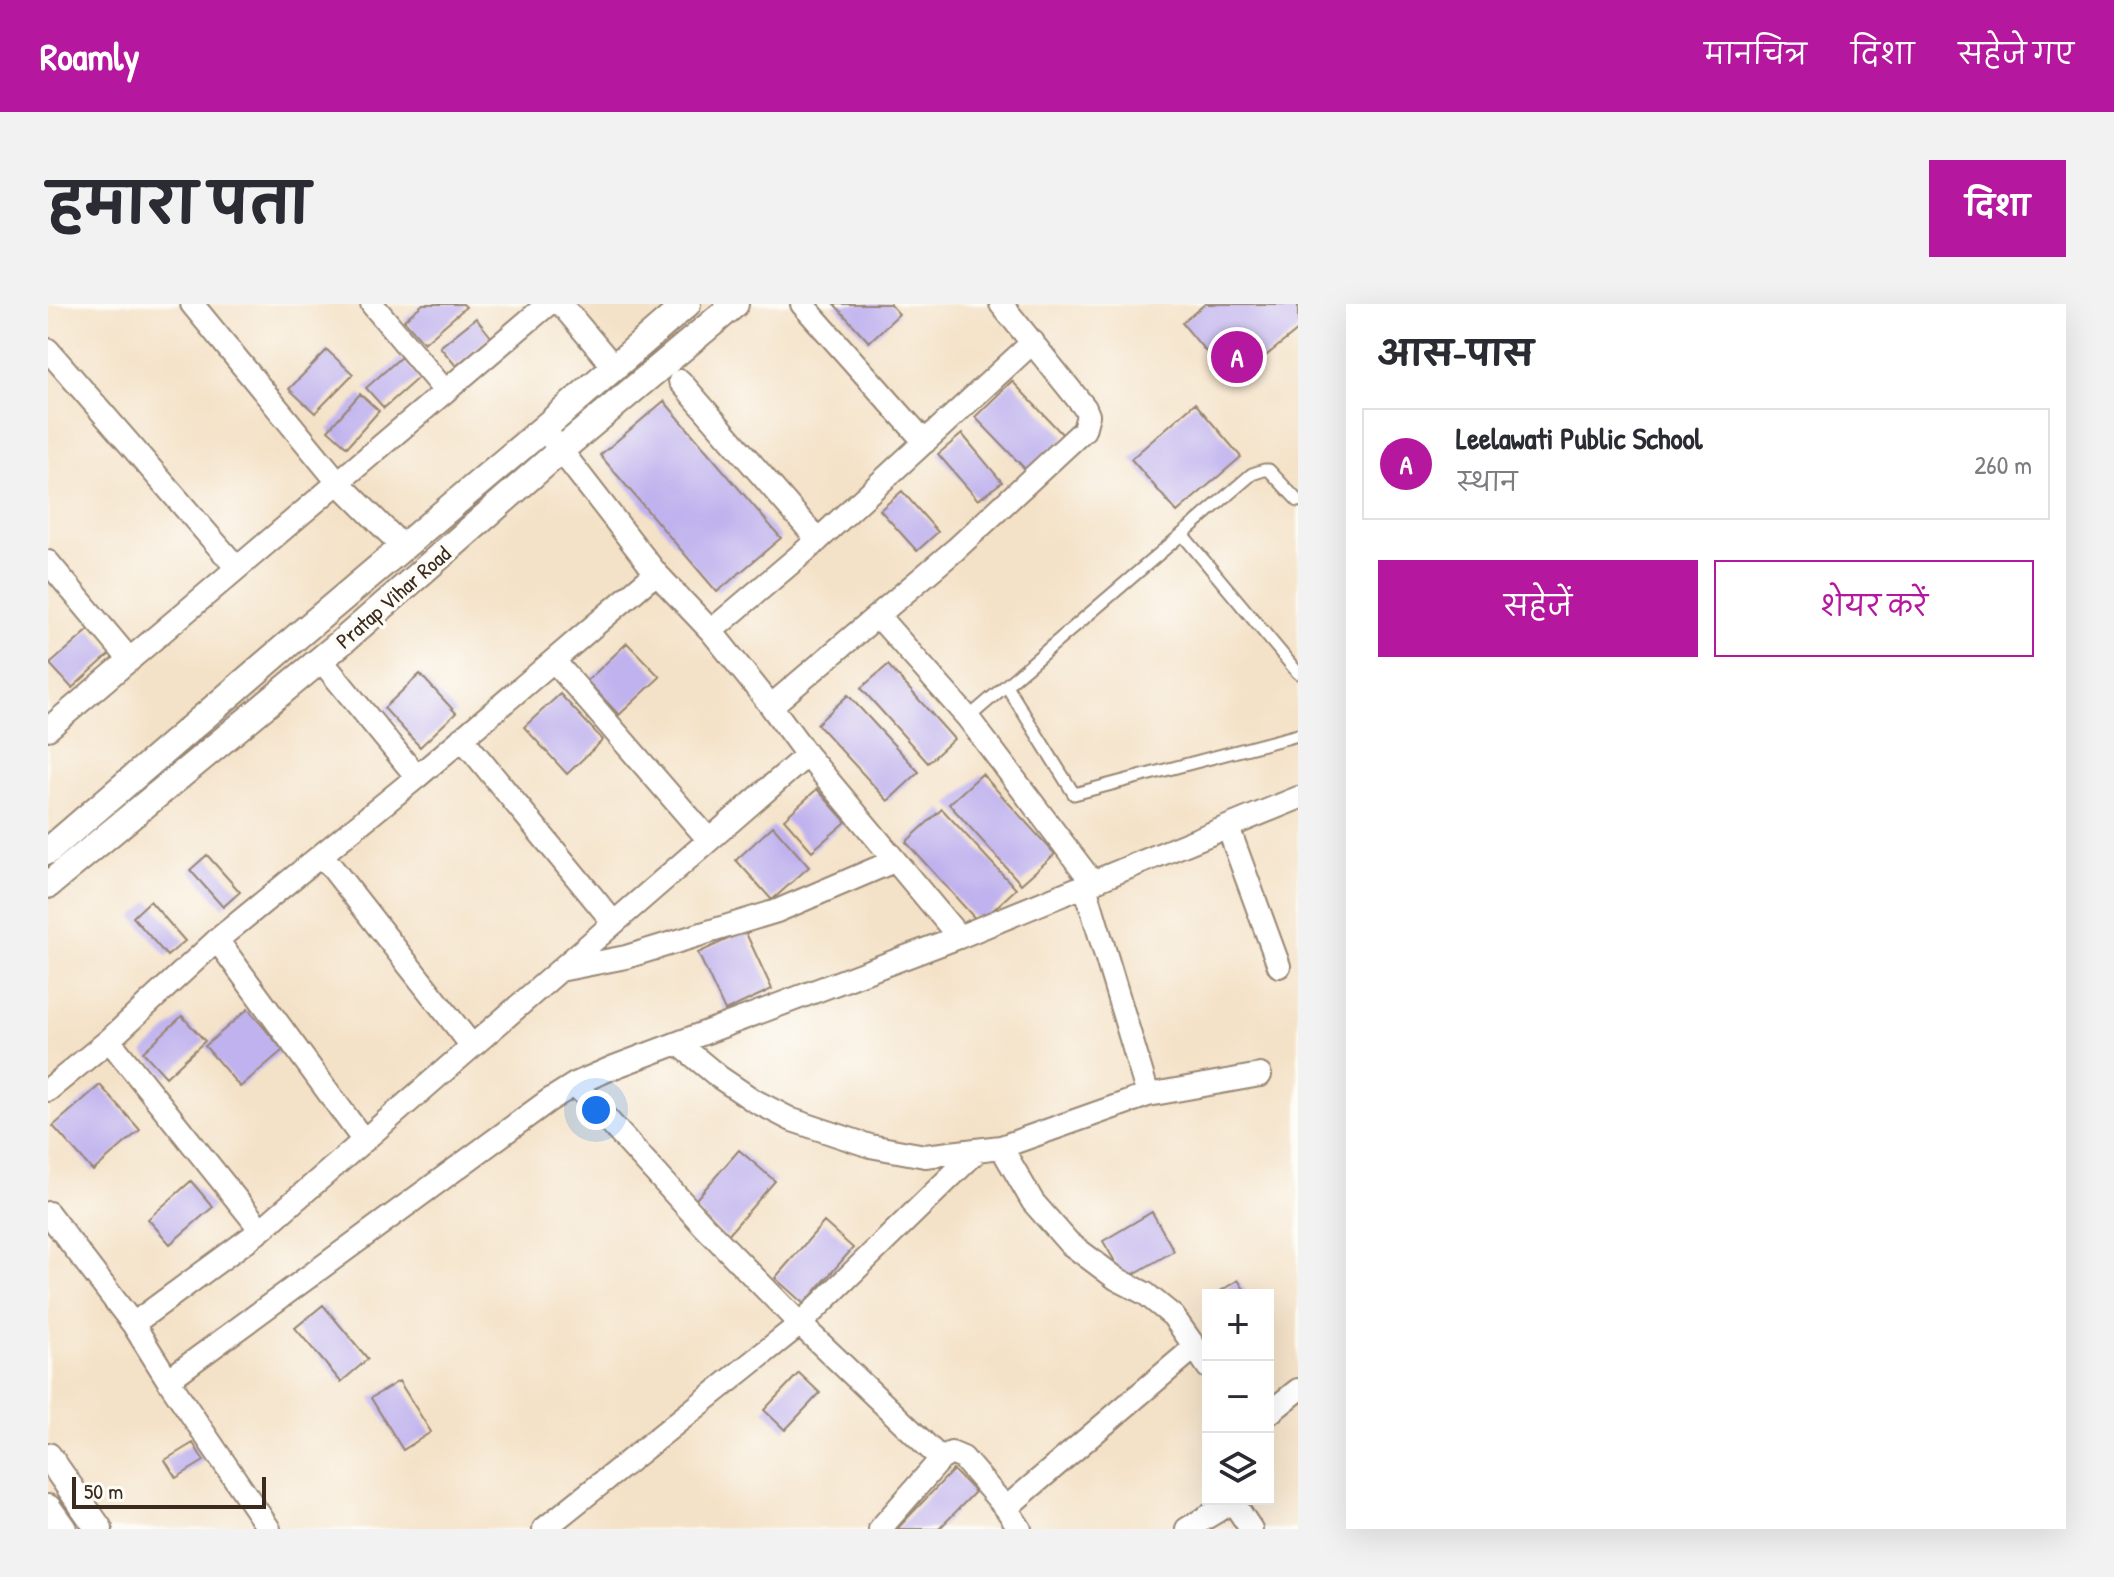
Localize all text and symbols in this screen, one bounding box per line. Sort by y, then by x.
text: Roamly [40,30,139,82]
text: मानचित्र [1704,35,1807,73]
text: दिशा [1851,35,1914,73]
text: सहेजे गए [1958,35,2074,73]
button: दिशा [1929,160,2066,257]
text: हमारा पता [48,165,310,240]
pin: A [1211,327,1263,387]
text: आस-पास [1378,330,1533,376]
text: Leelawati Public School [1456,418,1703,458]
text: A [1400,447,1412,482]
text: 260 m [1974,447,2032,482]
text: स्थान [1456,464,1518,499]
street label: Pratap Vihar Road [329,538,457,655]
button: सहेजें [1378,560,1698,657]
button: शेयर करें [1714,560,2034,657]
your location [576,1090,616,1130]
map controls [1202,1289,1274,1505]
button: + [1202,1289,1274,1361]
button: − [1202,1361,1274,1433]
button: layers [1202,1433,1274,1505]
scale bar [72,1473,266,1509]
text: 50 m [84,1476,123,1506]

